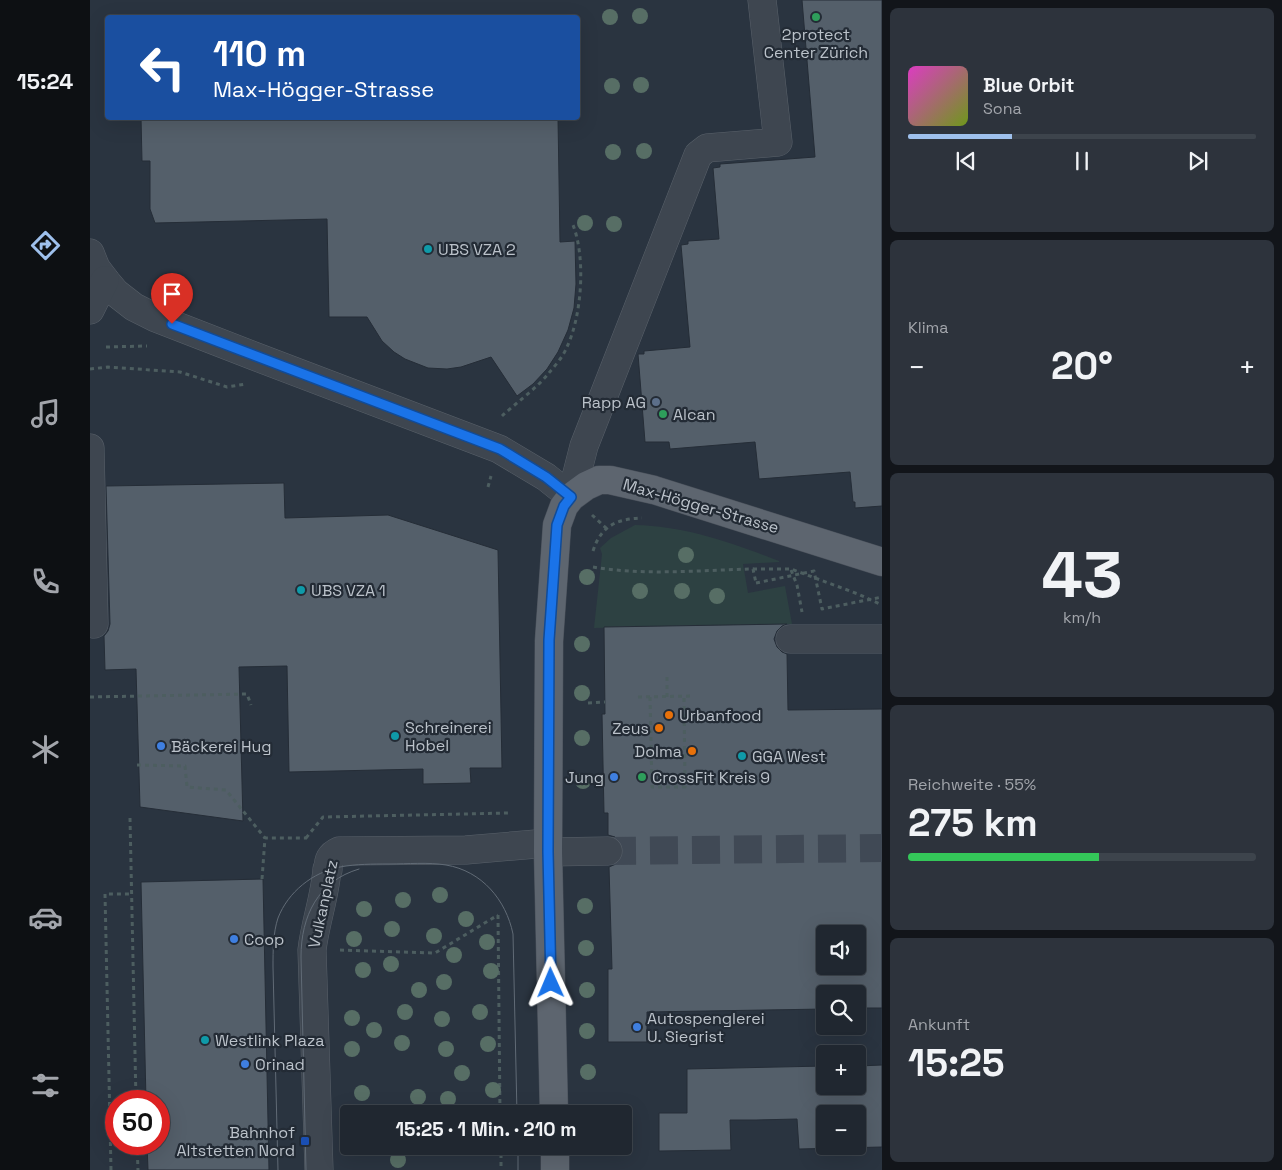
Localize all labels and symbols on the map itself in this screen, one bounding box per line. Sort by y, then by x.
marker: 2protect Center Zürich [810,11,822,23]
place label: 2protect Center Zürich [764,24,868,63]
place label: UBS VZA 2 [438,239,516,260]
marker: UBS VZA 2 [422,243,434,255]
pin [151,273,193,324]
place label: Rapp AG [582,392,646,413]
marker: Rapp AG [650,396,662,408]
place label: Alcan [673,404,716,425]
marker: Alcan [657,408,669,420]
street label: Max-Högger-Strasse [621,474,781,538]
place label: UBS VZA 1 [311,580,386,601]
marker: UBS VZA 1 [295,584,307,596]
place label: Urbanfood [679,705,762,726]
marker: Urbanfood [663,709,675,721]
place label: Schreinerei Hobel [405,717,492,756]
place label: Zeus [612,718,649,739]
marker: Zeus [653,722,665,734]
marker: Schreinerei Hobel [389,730,401,742]
place label: Bäckerei Hug [171,736,272,757]
marker: Bäckerei Hug [155,740,167,752]
place label: Dolma [635,741,682,762]
marker: Dolma [686,745,698,757]
place label: GGA West [752,746,826,767]
marker: GGA West [736,750,748,762]
place label: Jung [565,767,604,788]
place label: CrossFit Kreis 9 [652,767,770,788]
marker: Jung [608,771,620,783]
marker: CrossFit Kreis 9 [636,771,648,783]
street label: Vulkanplatz [303,858,343,950]
place label: Coop [244,929,284,950]
marker: Coop [228,933,240,945]
position arrow [524,956,576,1008]
place label: Autospenglerei U. Siegrist [647,1008,765,1047]
marker: Autospenglerei U. Siegrist [631,1021,643,1033]
place label: Westlink Plaza [215,1030,324,1051]
marker: Westlink Plaza [199,1034,211,1046]
place label: Orinad [255,1054,305,1075]
marker: Orinad [239,1058,251,1070]
speed limit sign: 50 [105,1090,170,1155]
place label: Bahnhof Altstetten Nord [176,1122,295,1161]
marker: Bahnhof Altstetten Nord [299,1135,311,1147]

